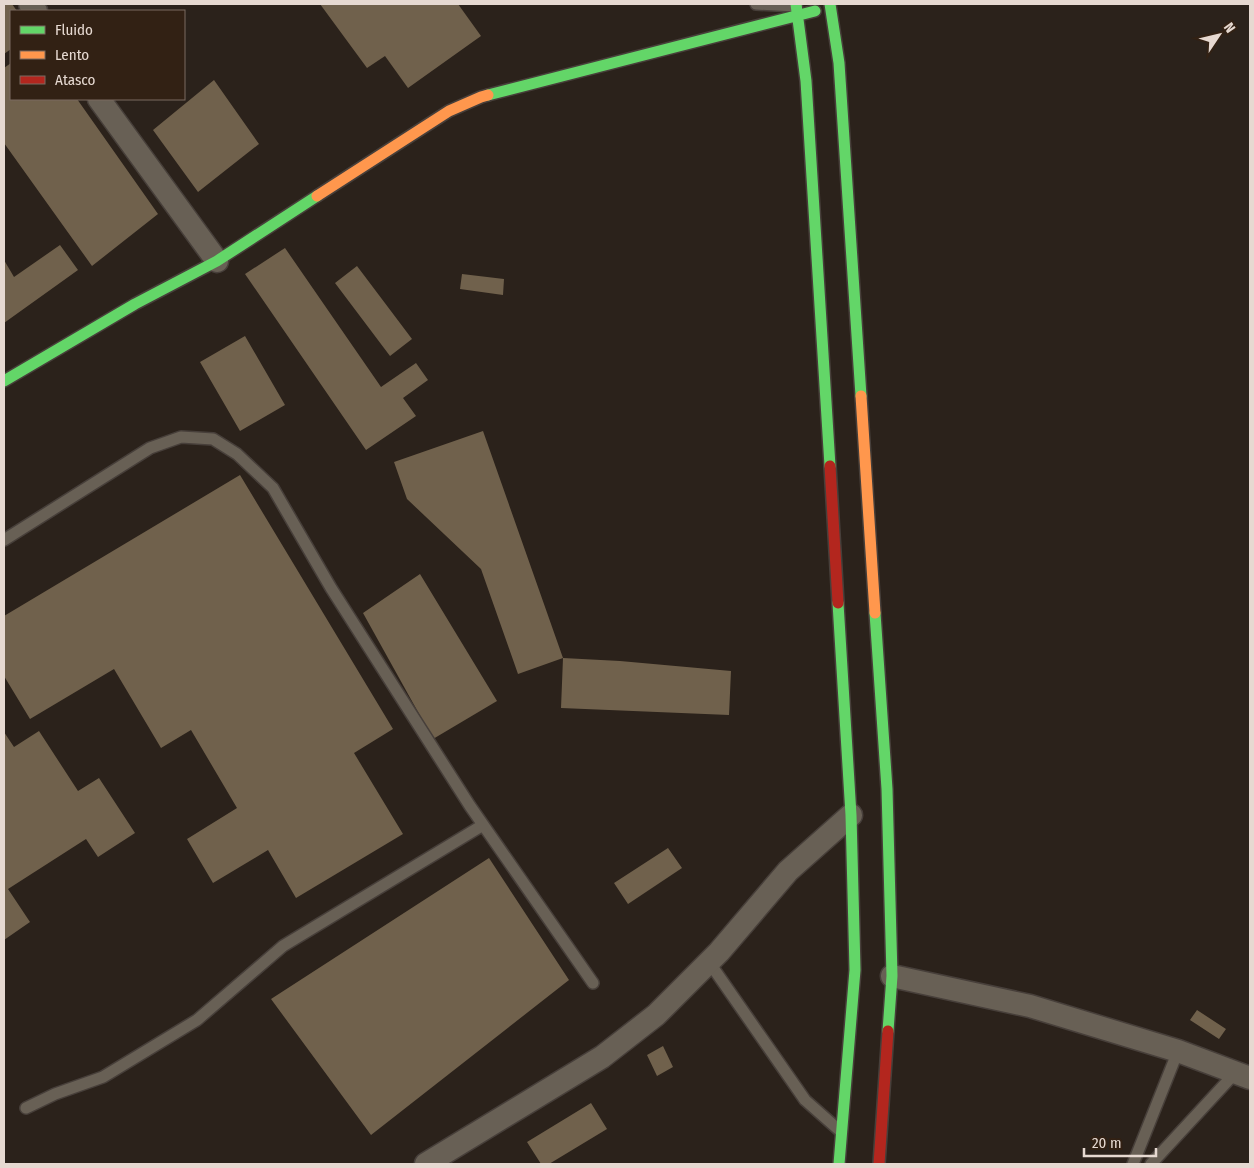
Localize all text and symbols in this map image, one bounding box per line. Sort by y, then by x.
legend [10,10,185,100]
north arrow [1194,10,1244,60]
text: N [1220,20,1239,36]
text: Fluido [55,21,93,39]
text: Lento [55,46,89,64]
text: Atasco [55,71,95,89]
scale bar [1084,1126,1156,1158]
text: 20 m [1092,1134,1122,1152]

